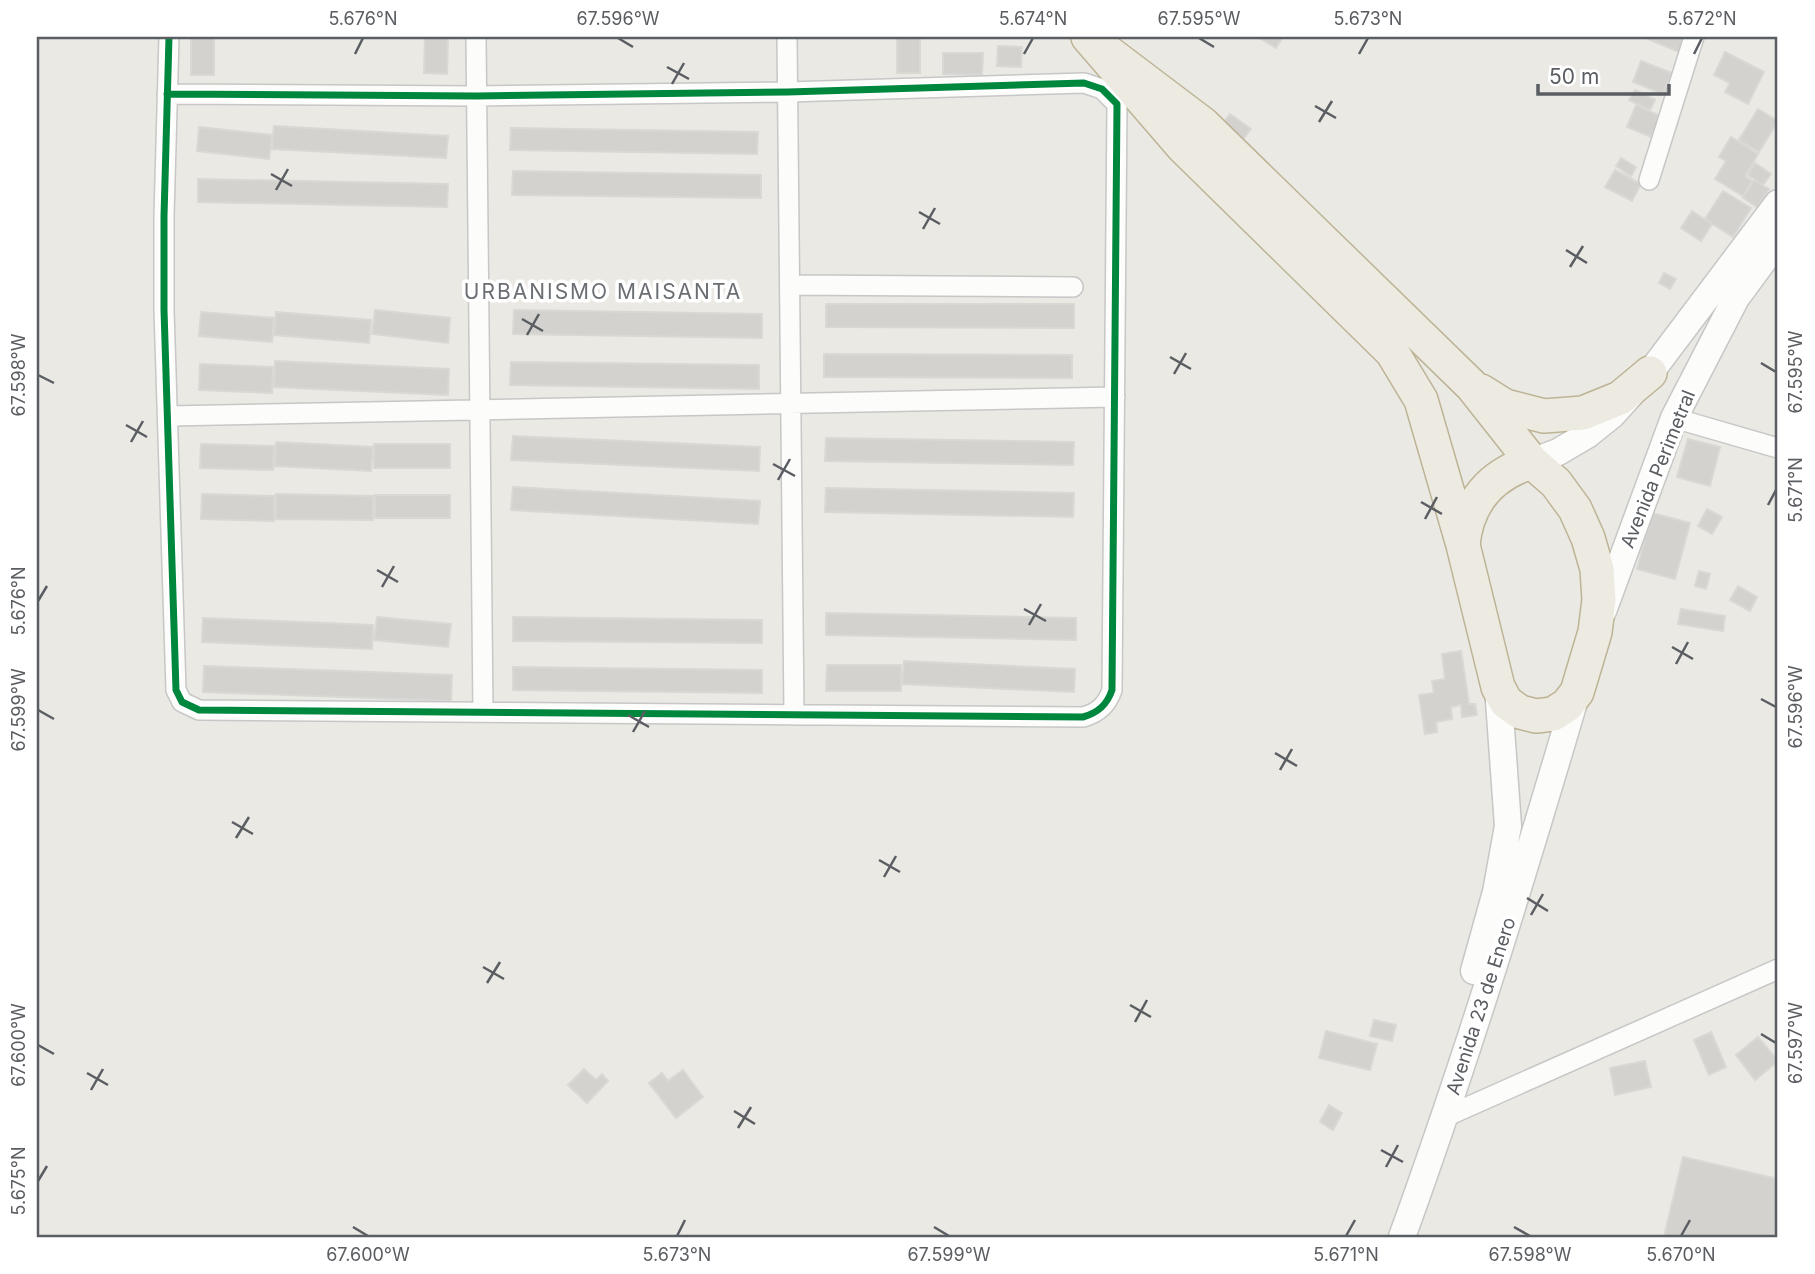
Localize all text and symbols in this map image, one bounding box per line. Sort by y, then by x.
text: 5.676°N [328,8,398,29]
text: 67.596°W [576,8,660,29]
text: 5.674°N [999,8,1067,29]
text: 67.595°W [1157,8,1241,29]
text: 5.673°N [1334,8,1402,29]
text: 5.672°N [1667,8,1737,29]
scale bar [1538,52,1670,96]
text: 50 m [1549,64,1599,89]
district label: URBANISMO MAISANTA [464,279,742,304]
text: 67.595°W [1785,330,1806,414]
text: 67.598°W [8,333,29,416]
street label: Avenida Perimetral [1616,387,1700,551]
text: 5.671°N [1785,457,1806,523]
text: 5.676°N [8,566,29,636]
text: 67.596°W [1785,665,1806,749]
text: 67.599°W [8,668,29,752]
street label: Avenida 23 de Enero [1441,914,1521,1098]
text: 67.597°W [1785,1002,1806,1084]
text: 67.600°W [8,1003,29,1087]
text: 5.675°N [8,1146,29,1216]
text: 67.600°W [326,1244,410,1265]
text: 5.673°N [643,1244,711,1265]
text: 67.599°W [907,1244,991,1265]
text: 5.671°N [1313,1244,1379,1265]
text: 67.598°W [1489,1244,1572,1265]
text: 5.670°N [1646,1244,1716,1265]

